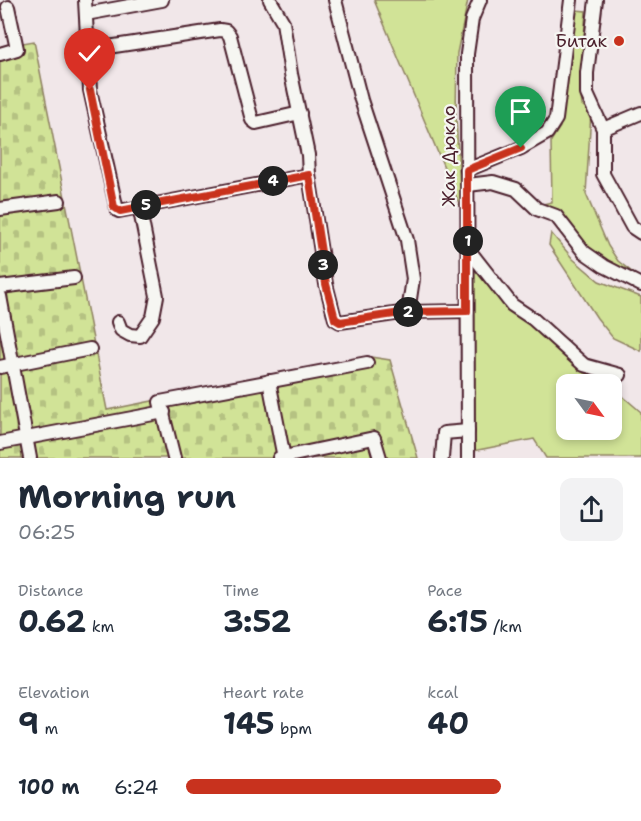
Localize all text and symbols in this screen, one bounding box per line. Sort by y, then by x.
pin [64,28,115,90]
place label: Битак [555,29,607,53]
marker: Битак [612,34,626,48]
icon: check [73,37,106,70]
pin [495,86,546,148]
icon: arrive [504,95,537,128]
street label: Жак Дюкло [437,105,461,207]
pin: 4 [258,166,288,196]
text: 4 [267,170,279,191]
pin: 5 [131,190,161,220]
text: 5 [141,194,151,215]
pin: 1 [453,226,483,256]
text: 1 [464,230,472,251]
pin: 3 [308,250,338,280]
text: 3 [317,254,329,275]
pin: 2 [393,297,423,327]
text: 2 [402,301,414,322]
north arrow [556,374,622,440]
map controls [556,374,622,440]
text: Morning run [18,474,236,519]
button: share [560,478,623,541]
text: 06:25 [18,519,75,545]
text: Distance [18,580,84,601]
text: Time [223,580,259,601]
text: Pace [427,580,463,601]
text: 0.62 [18,601,86,642]
text: 3:52 [223,601,291,642]
text: 6:15 [427,601,488,642]
text: km [86,616,114,637]
text: /km [488,616,522,637]
text: Elevation [18,682,90,703]
text: Heart rate [223,682,304,703]
text: kcal [427,682,458,703]
text: 9 [18,703,39,744]
text: 145 [223,703,274,744]
text: 40 [427,703,469,744]
text: m [39,718,58,739]
text: bpm [274,718,312,739]
text: 100 m [18,774,80,800]
text: 6:24 [114,774,158,800]

